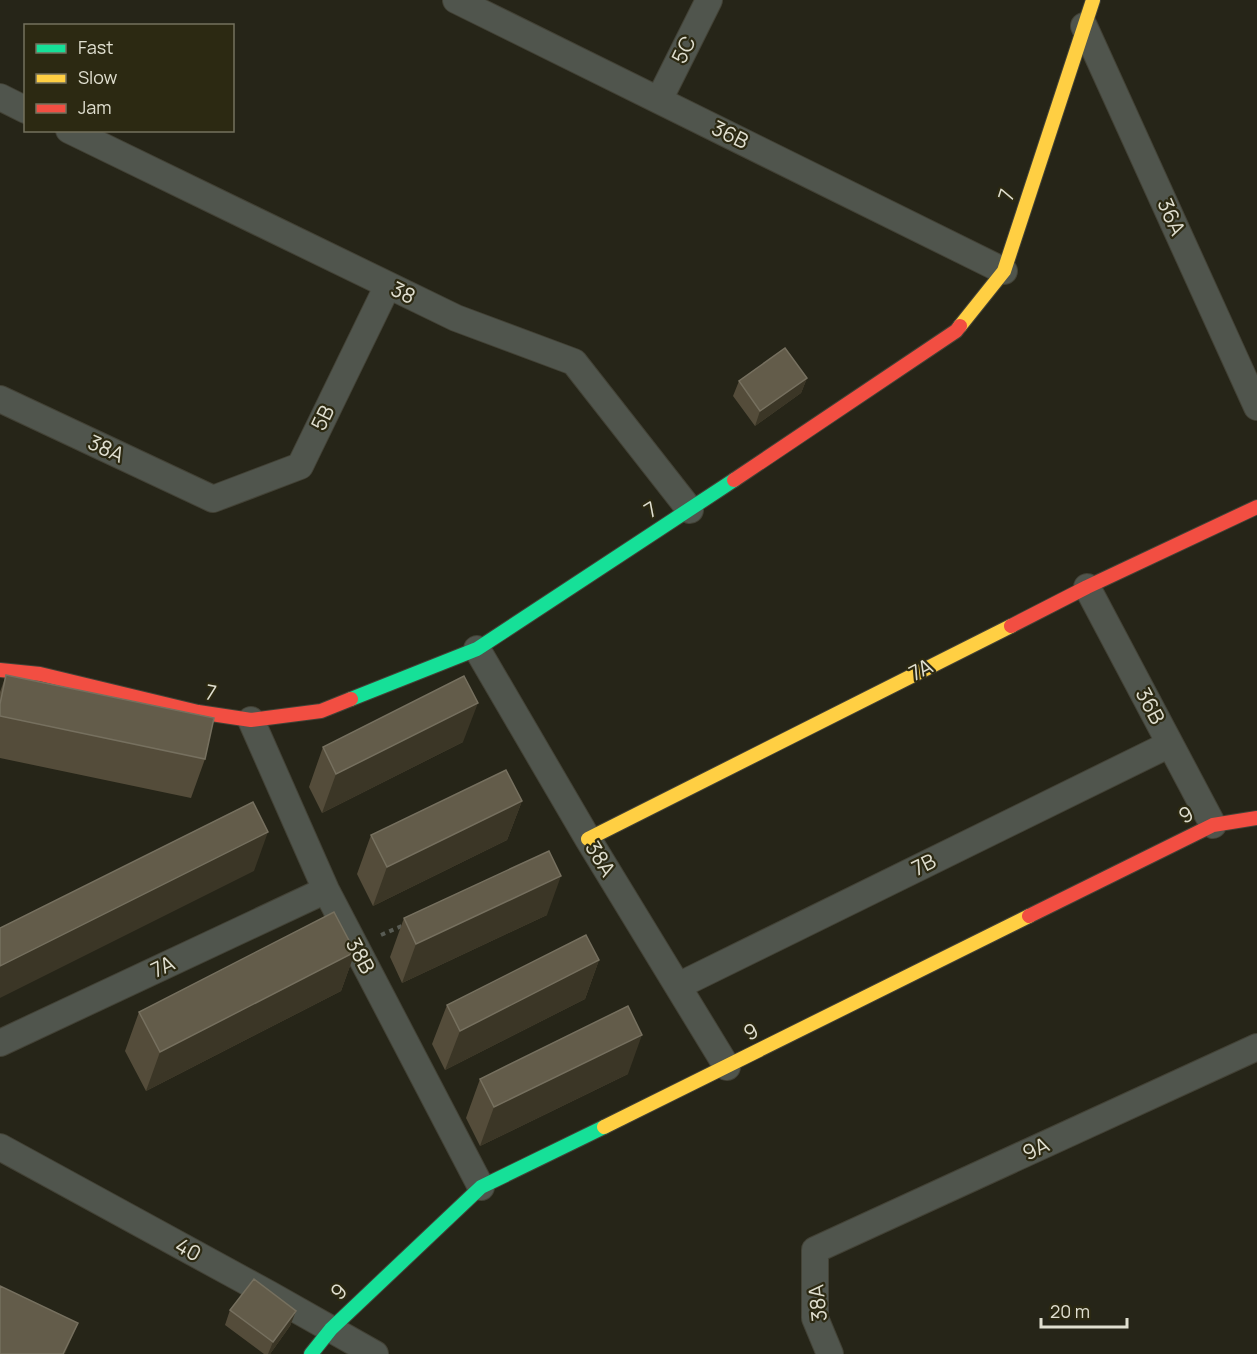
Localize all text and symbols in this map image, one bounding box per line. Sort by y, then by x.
legend [24,24,234,132]
street label: 5C [665,31,702,68]
text: Fast [78,35,113,59]
text: Slow [78,65,118,89]
text: Jam [78,95,112,119]
street label: 36B [707,113,754,155]
street label: 7 [991,185,1021,204]
street label: 36A [1151,194,1192,240]
street label: 38 [387,274,420,310]
street label: 5B [304,400,340,435]
street label: 38A [84,428,129,469]
street label: 7 [638,495,663,524]
street label: 7A [904,651,937,687]
street label: 7 [204,677,219,707]
street label: 36B [1130,682,1172,729]
street label: 9 [1174,799,1198,830]
street label: 38A [579,835,622,882]
street label: 7B [907,846,940,882]
street label: 38B [340,933,382,978]
street label: 7A [146,949,179,984]
street label: 9 [739,1016,763,1047]
street label: 9A [1018,1130,1053,1166]
street label: 40 [171,1231,206,1267]
street label: 9 [324,1277,353,1306]
street label: 38A [801,1283,833,1323]
scale bar [1041,1291,1126,1329]
text: 20 m [1050,1299,1090,1323]

